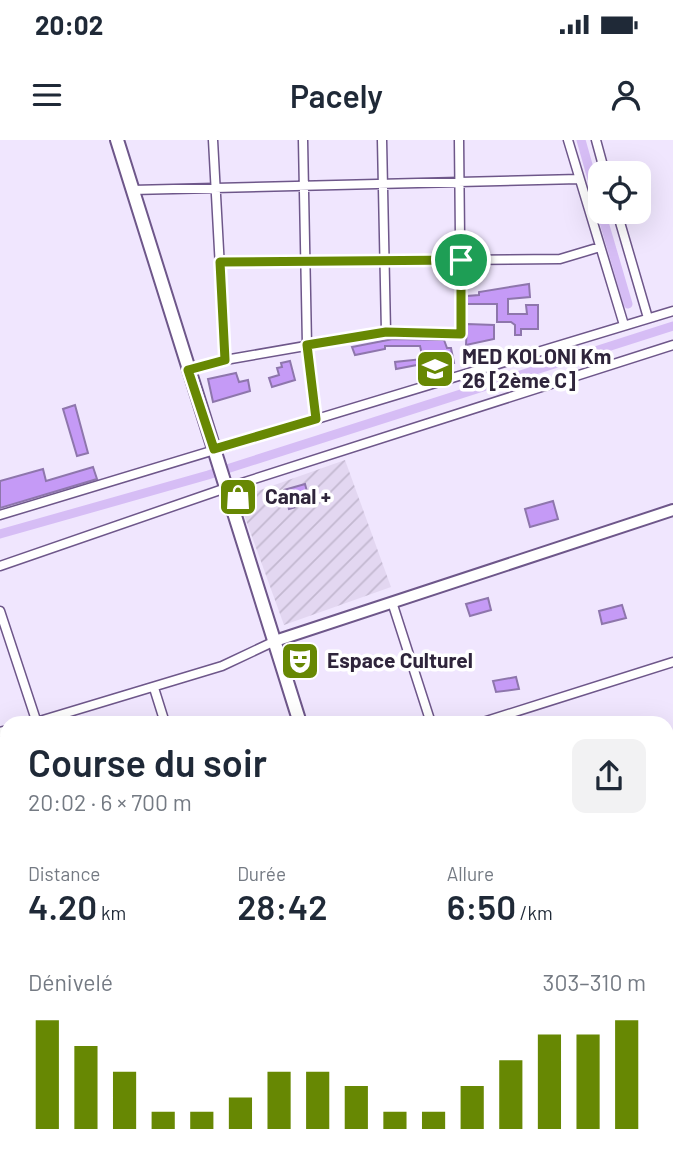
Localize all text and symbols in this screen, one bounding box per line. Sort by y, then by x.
text: 20:02 [35,9,103,40]
icon: menu [28,76,66,114]
text: Pacely [290,76,383,114]
icon: person [607,76,645,114]
map controls [588,161,651,224]
button: locate [588,161,651,224]
pin [431,230,491,290]
icon: arrive [442,241,480,279]
place label: MED KOLONI Km 26 [2ème C] [462,343,611,392]
school or university icon: MED KOLONI Km 26 [2ème C] [414,348,456,390]
shop icon: Canal + [217,476,259,518]
place label: Canal + [265,483,331,508]
theatre icon: Espace Culturel [279,640,321,682]
place label: Espace Culturel [327,647,473,672]
text: Course du soir [28,739,267,785]
button: share [572,739,646,813]
text: 20:02 · 6 × 700 m [28,788,192,816]
text: Distance [28,862,100,885]
text: Durée [237,862,286,885]
text: Allure [447,862,494,885]
text: 4.20 [28,885,97,927]
text: 28:42 [237,885,327,927]
text: 6:50 [447,885,516,927]
text: km [97,901,126,924]
text: /km [516,901,553,924]
text: Dénivelé [28,968,113,996]
text: 303–310 m [543,968,646,996]

